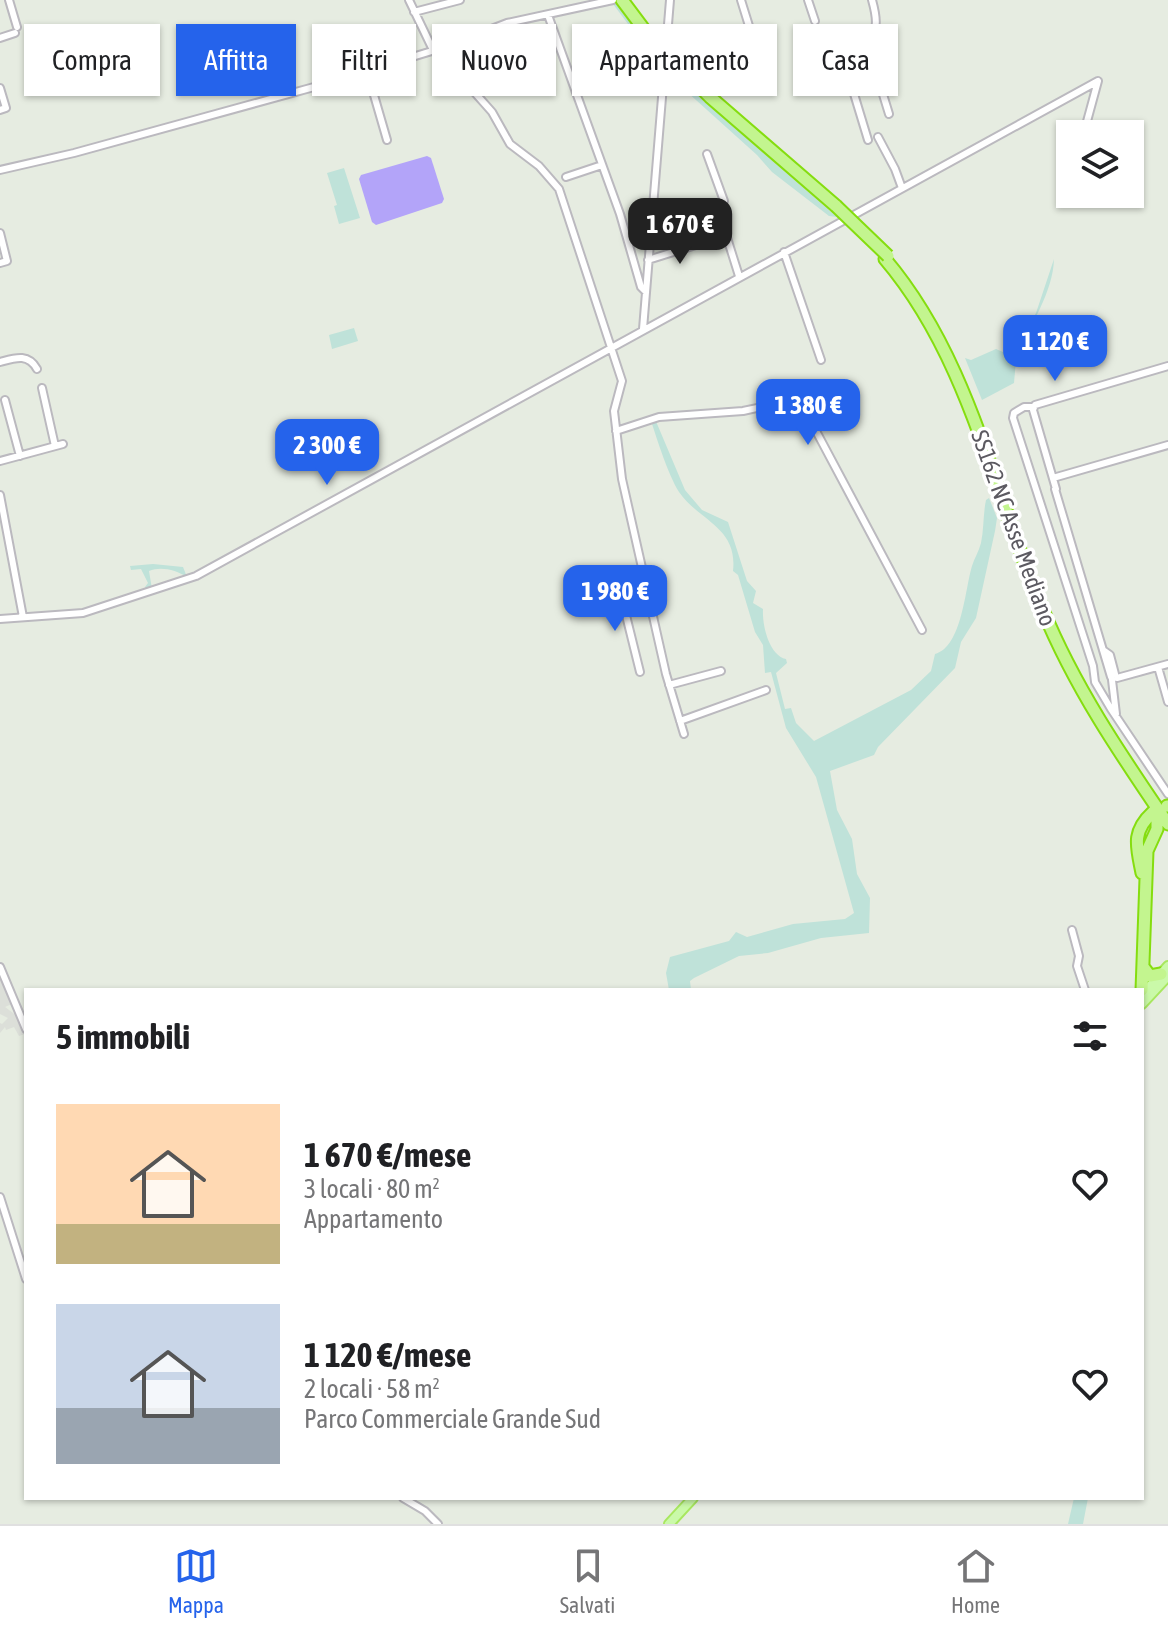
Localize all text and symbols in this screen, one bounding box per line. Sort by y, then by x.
chip: Compra [24,24,160,96]
chip: Affitta [176,24,296,96]
chip: Filtri [312,24,416,96]
chip: Nuovo [432,24,556,96]
chip: Appartamento [572,24,777,96]
chip: Casa [793,24,898,96]
map controls [1056,120,1144,208]
button: layers [1056,120,1144,208]
pin: 1 670 € [606,198,754,266]
text: 1 670 € [646,209,714,239]
pin: 1 120 € [981,315,1129,383]
text: 1 120 € [1021,326,1089,356]
pin: 1 380 € [734,379,882,447]
text: 1 380 € [774,390,842,420]
pin: 2 300 € [253,419,401,487]
street label: SS162 NC Asse Mediano [966,426,1062,630]
text: 2 300 € [293,430,361,460]
pin: 1 980 € [541,565,689,633]
text: 1 980 € [581,576,649,606]
icon: filters [1068,1014,1112,1058]
text: 5 immobili [56,1017,190,1056]
text: 1 670 €/mese [304,1135,471,1174]
icon: home [120,1136,216,1232]
icon: heart [1068,1162,1112,1206]
text: 3 locali · 80 m² [304,1174,440,1204]
text: Appartamento [304,1204,443,1234]
text: 1 120 €/mese [304,1335,471,1374]
icon: home [120,1336,216,1432]
icon: heart [1068,1362,1112,1406]
text: 2 locali · 58 m² [304,1374,440,1404]
text: Parco Commerciale Grande Sud [304,1404,601,1434]
tab: Mappa [168,1544,224,1618]
tab: Salvati [560,1544,615,1618]
tab: Home [951,1544,1000,1618]

